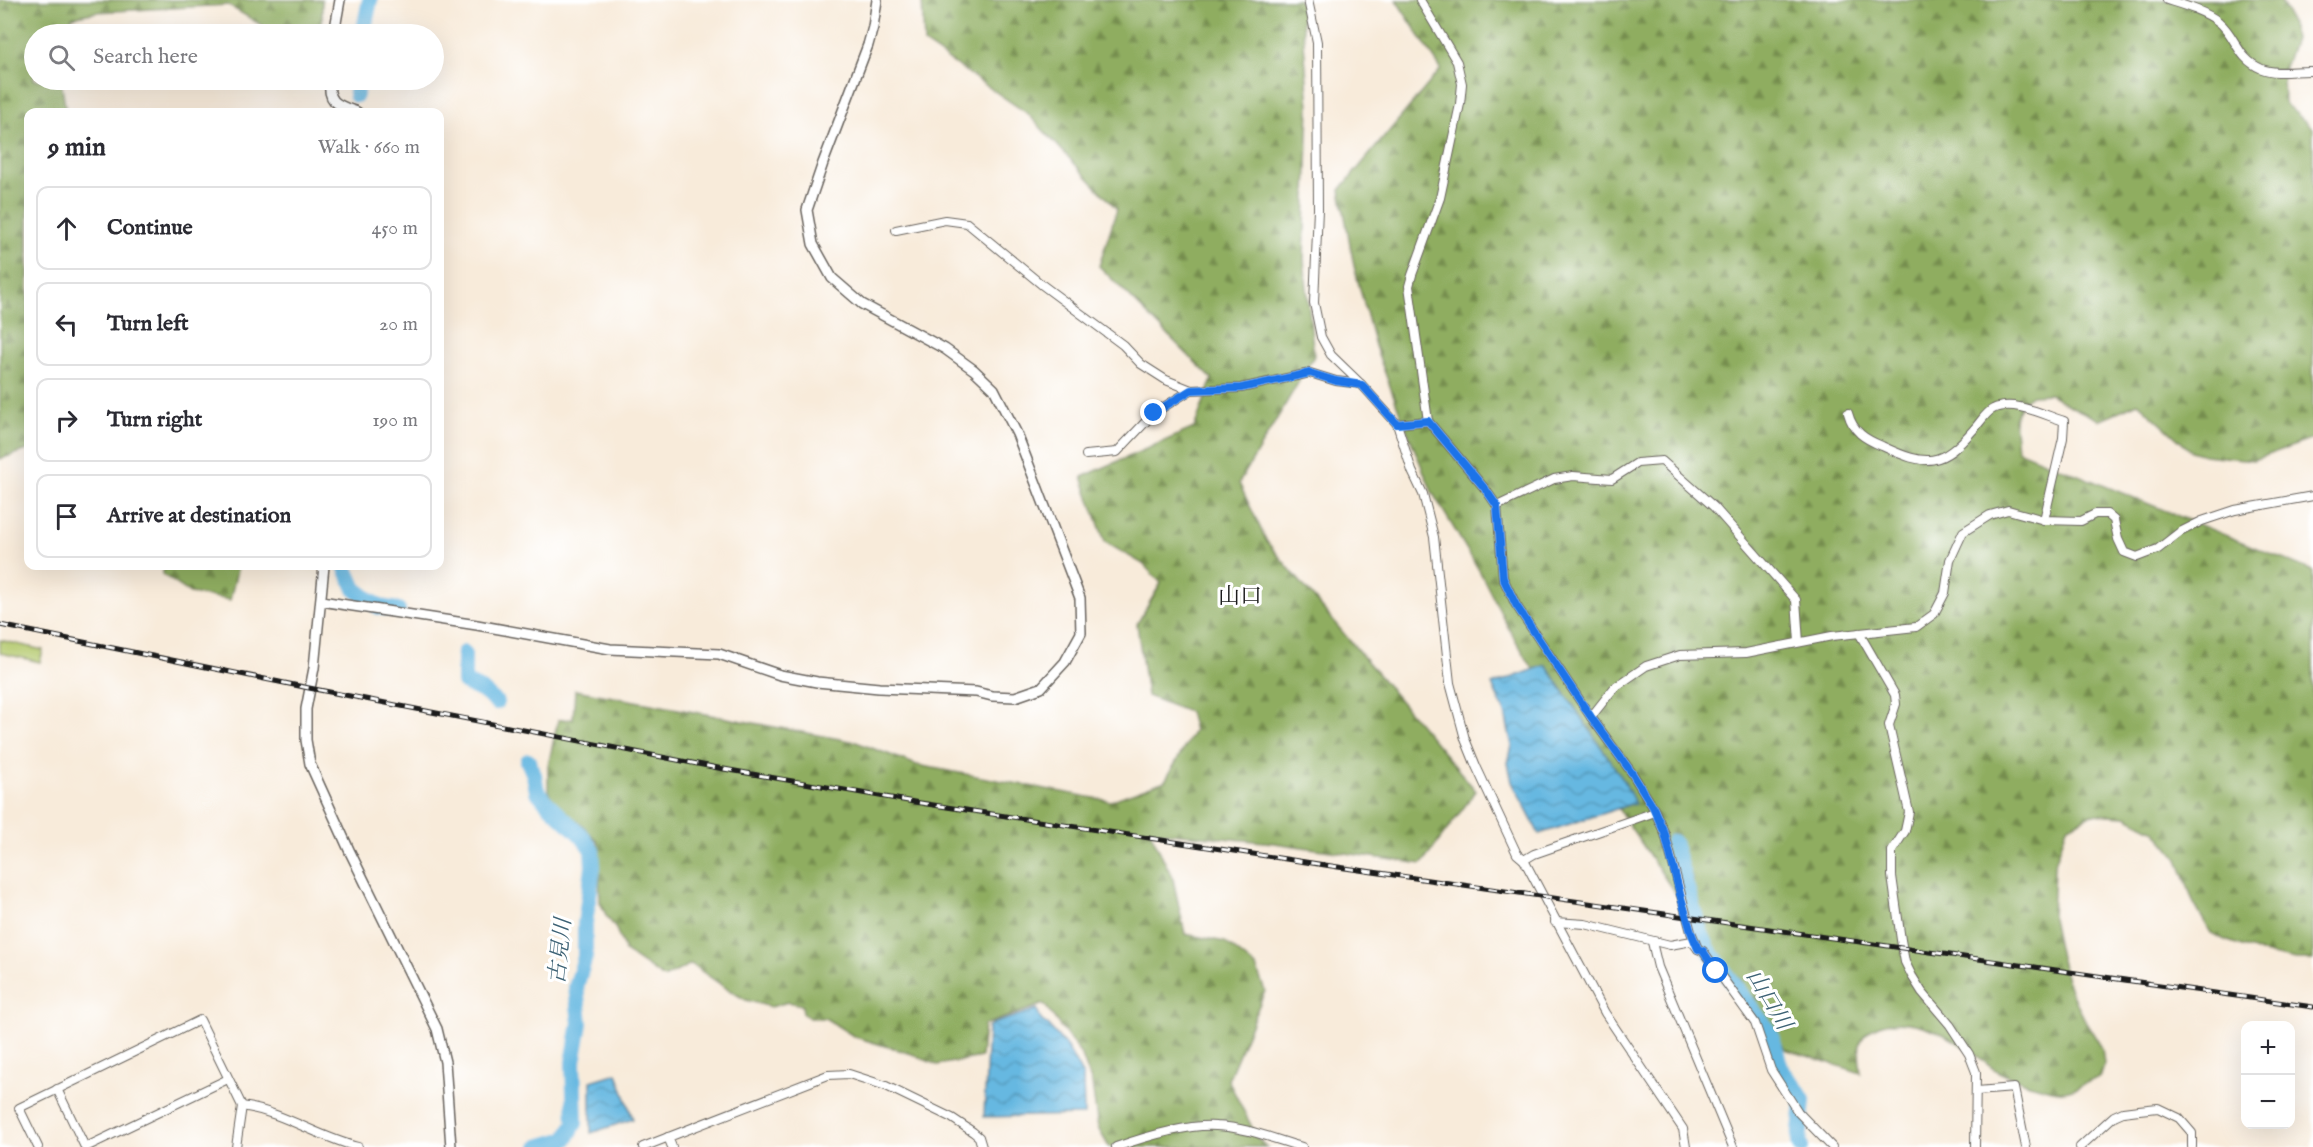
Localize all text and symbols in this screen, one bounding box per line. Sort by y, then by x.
search box [24,24,444,90]
icon: search [45,41,78,74]
text: Search here [93,43,198,71]
text: 9 min [48,131,106,164]
text: Walk · 660 m [318,135,420,160]
icon: ahead [50,212,83,245]
text: Continue [107,214,193,242]
text: 450 m [371,216,418,241]
icon: left [50,308,83,341]
text: Turn left [107,310,189,338]
text: 20 m [379,312,418,337]
route end [1140,399,1166,425]
icon: right [50,404,83,437]
text: Turn right [107,406,202,434]
text: 190 m [372,408,418,433]
icon: arrive [50,500,83,533]
text: Arrive at destination [107,502,291,530]
district label: 山口 [1218,583,1262,611]
water label: 古見川 [544,915,579,985]
route start [1702,957,1728,983]
water label: 山口川 [1739,965,1798,1037]
map controls [2241,1021,2295,1129]
button: + [2241,1021,2295,1075]
button: − [2241,1075,2295,1129]

